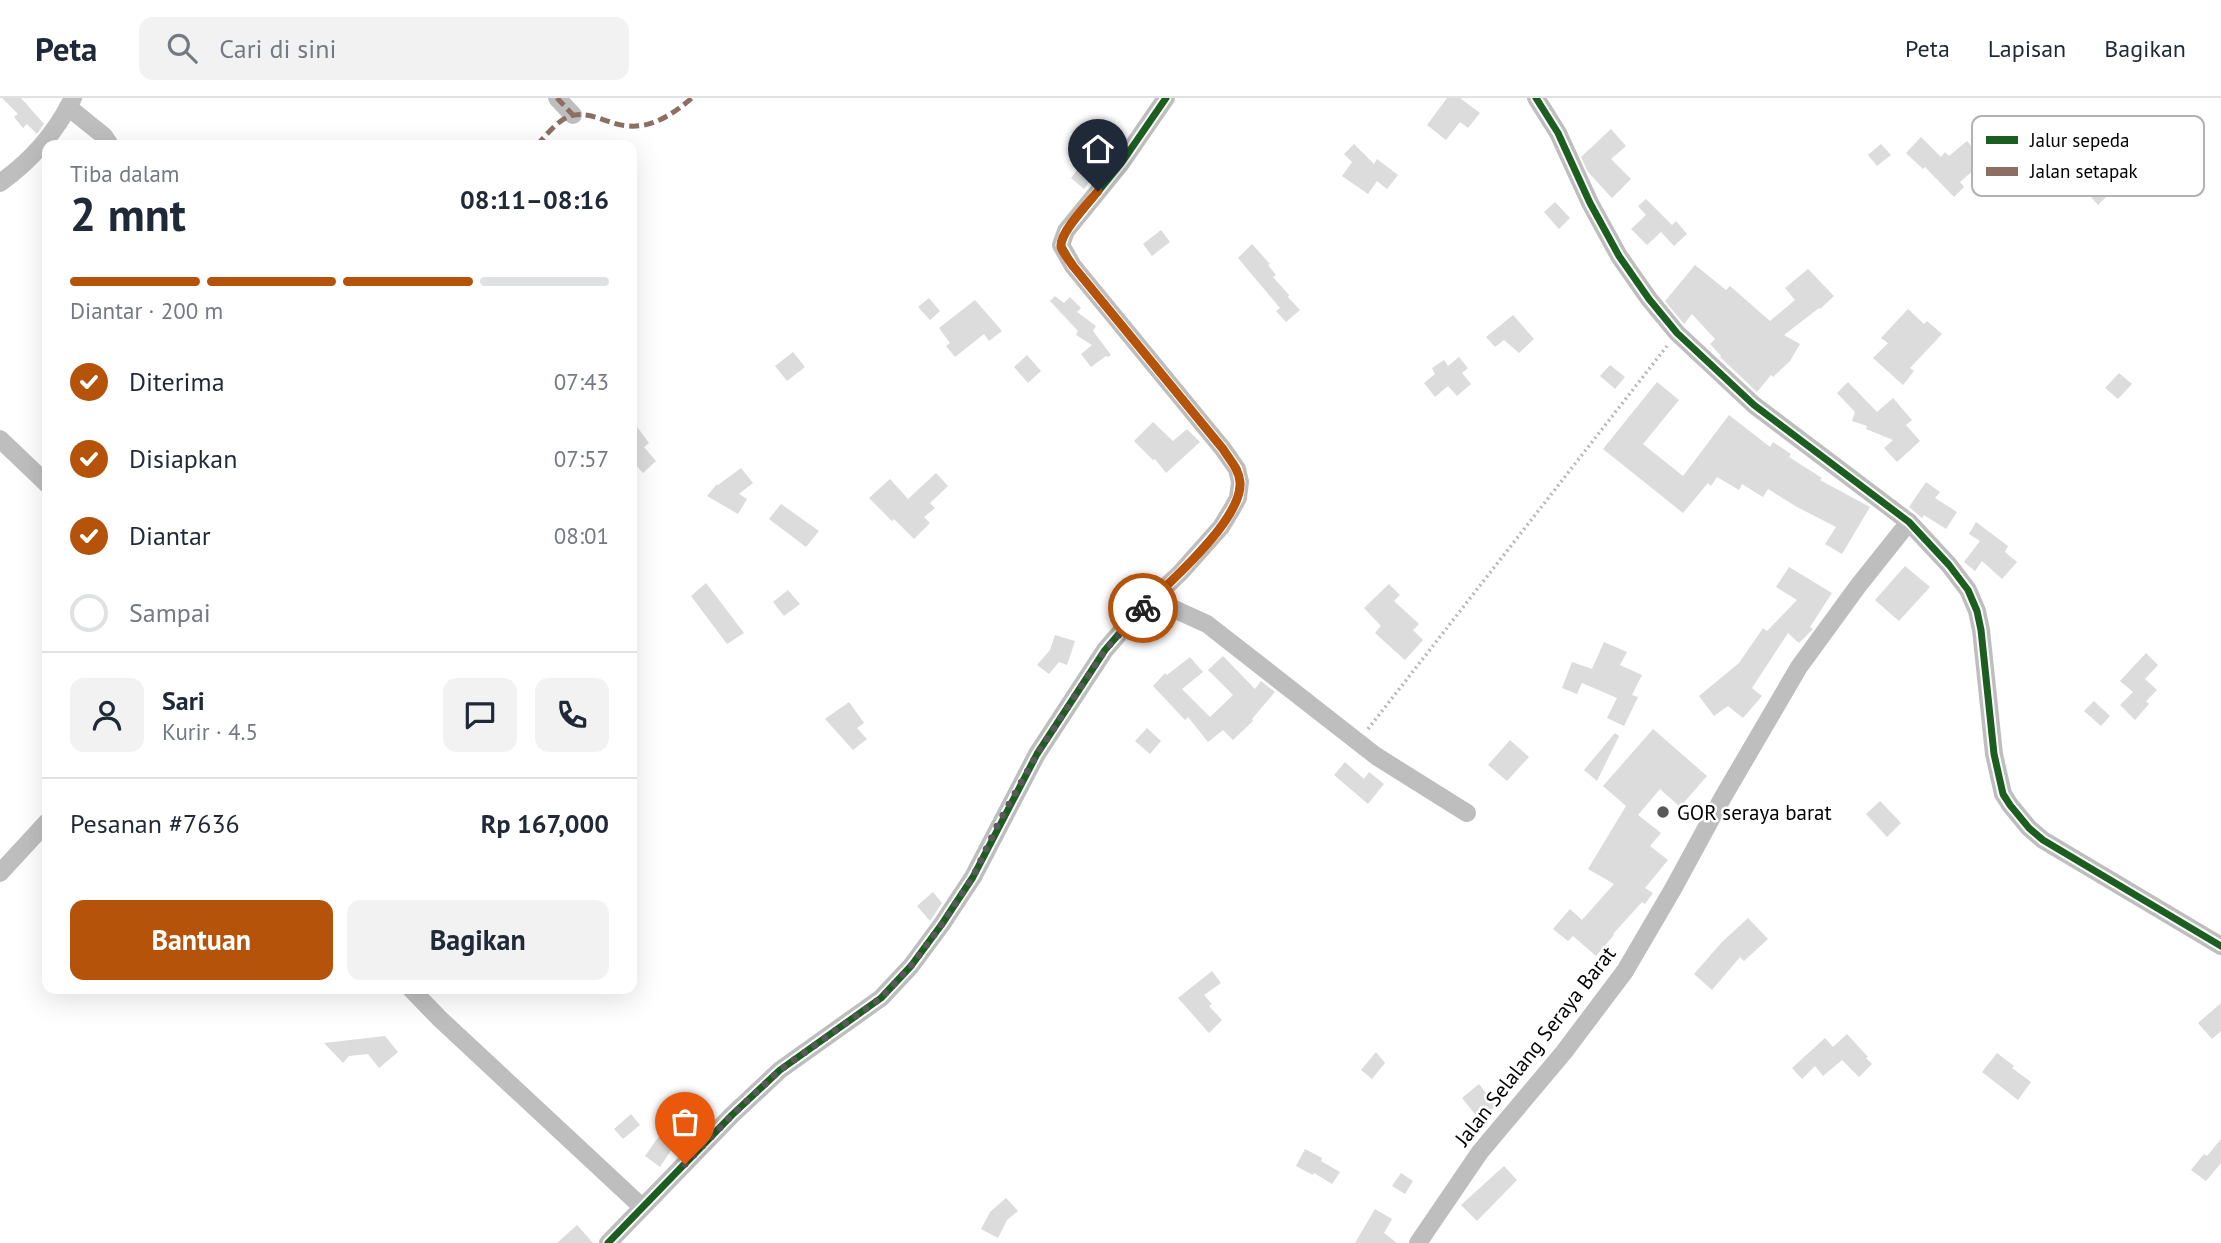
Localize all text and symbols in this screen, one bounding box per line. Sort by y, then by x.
search box [139,17,629,80]
text: Peta [35,27,97,70]
icon: search [163,29,201,67]
text: Cari di sini [219,32,336,65]
text: Peta [1905,33,1950,64]
text: Lapisan [1988,33,2066,64]
text: Bagikan [2104,33,2186,64]
legend [1972,116,2204,196]
pin [1068,119,1128,191]
text: Jalur sepeda [2029,128,2130,152]
icon: home [1079,130,1117,168]
text: Tiba dalam [70,159,179,188]
text: Jalan setapak [2029,159,2138,183]
text: 08:11–08:16 [460,183,609,216]
text: 2 mnt [70,184,186,244]
text: Diantar · 200 m [70,296,223,325]
icon: check [70,363,108,401]
text: Diterima [129,365,225,398]
text: 07:43 [554,367,609,396]
icon: check [70,440,108,478]
text: Disiapkan [129,442,237,475]
text: 07:57 [554,444,609,473]
icon: check [70,517,108,555]
text: Diantar [129,519,211,552]
text: 08:01 [554,521,609,550]
courier [1108,573,1178,643]
icon: bike [1124,589,1162,627]
text: Sampai [129,596,211,629]
button: person [70,678,144,752]
button: chat [443,678,517,752]
button: phone [535,678,609,752]
text: Sari [162,684,205,717]
text: Kurir · 4.5 [162,717,258,746]
place label: GOR seraya barat [1677,799,1832,826]
marker: GOR seraya barat [1655,804,1671,820]
text: Pesanan #7636 [70,807,240,840]
text: Rp 167,000 [481,807,609,840]
button: Bantuan [70,900,333,980]
button: Bagikan [347,900,609,980]
street label: Jalan Selalang Seraya Barat [1448,941,1621,1152]
pin [655,1092,715,1164]
icon: bag [666,1103,704,1141]

